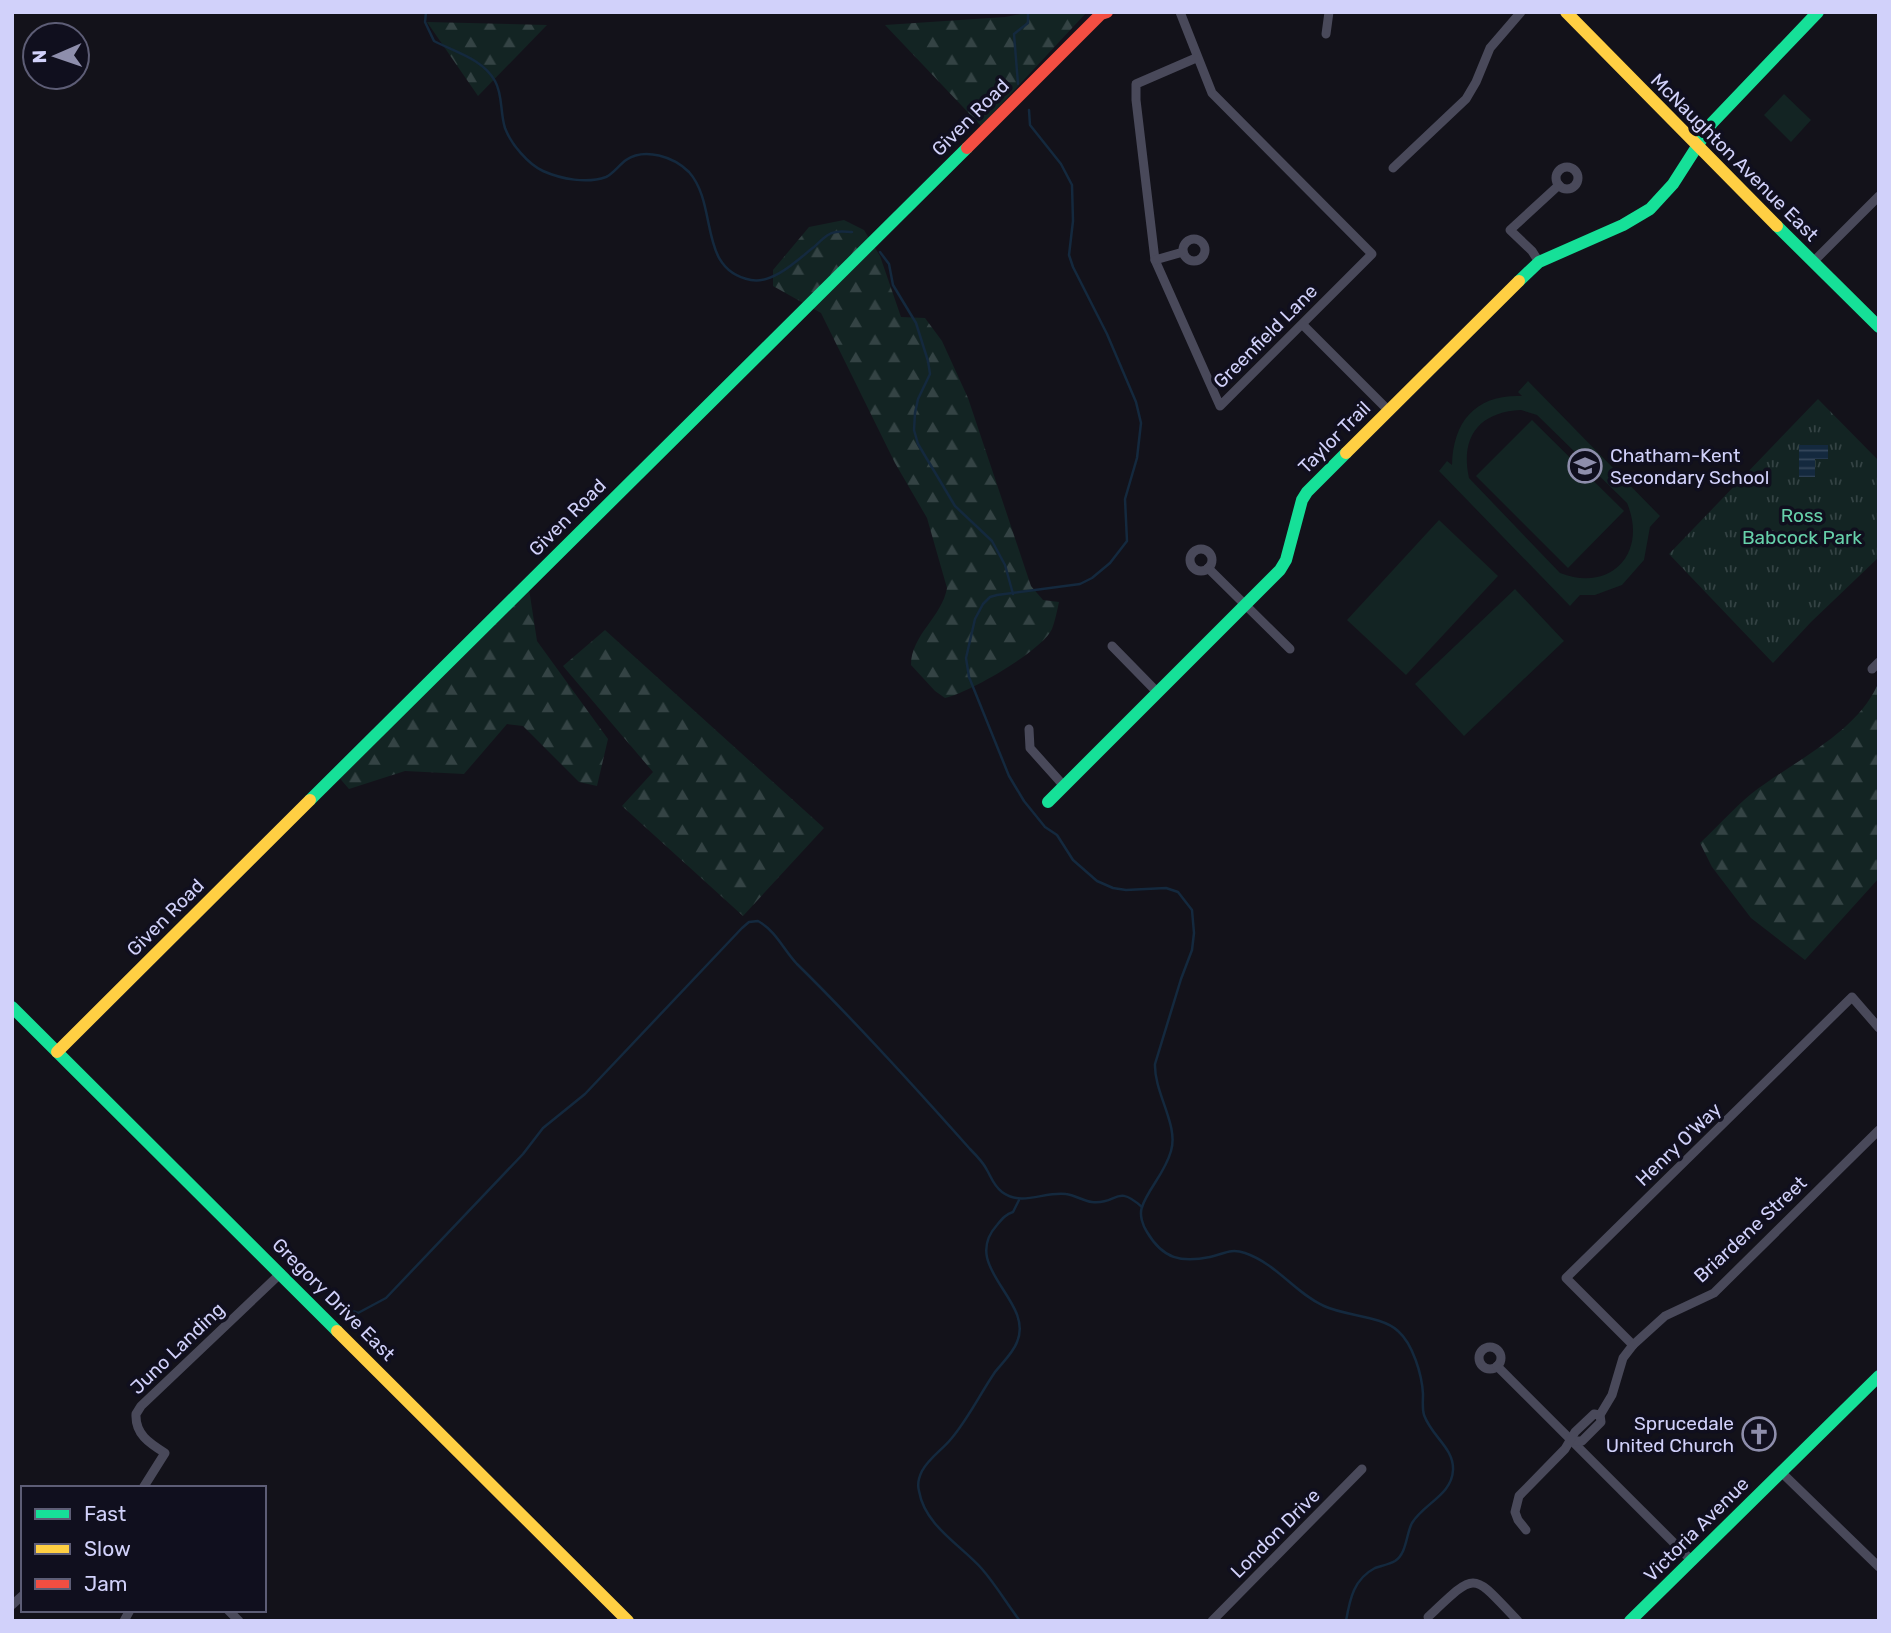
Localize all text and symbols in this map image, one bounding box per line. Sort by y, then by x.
north arrow [21,21,91,91]
text: N [28,49,51,64]
street label: McNaughton Avenue East [1646,69,1824,246]
street label: Given Road [927,74,1014,161]
street label: Greenfield Lane [1209,280,1322,393]
street label: Taylor Trail [1293,396,1375,478]
place label: Chatham-Kent Secondary School [1610,444,1769,489]
school or university icon: Chatham-Kent Secondary School [1566,447,1604,485]
street label: Given Road [524,474,611,561]
park label: Ross Babcock Park [1742,504,1862,549]
street label: Given Road [122,874,209,961]
street label: Henry O'Way [1631,1098,1726,1191]
street label: Briardene Street [1689,1171,1812,1287]
street label: Gregory Drive East [267,1233,400,1366]
street label: Juno Landing [125,1298,229,1399]
place label: Sprucedale United Church [1606,1412,1734,1457]
church icon: Sprucedale United Church [1740,1415,1778,1453]
street label: Victoria Avenue [1639,1472,1754,1587]
street label: London Drive [1226,1484,1325,1583]
legend [21,1486,266,1612]
text: Fast [84,1501,126,1526]
text: Slow [84,1536,131,1561]
text: Jam [84,1571,128,1596]

